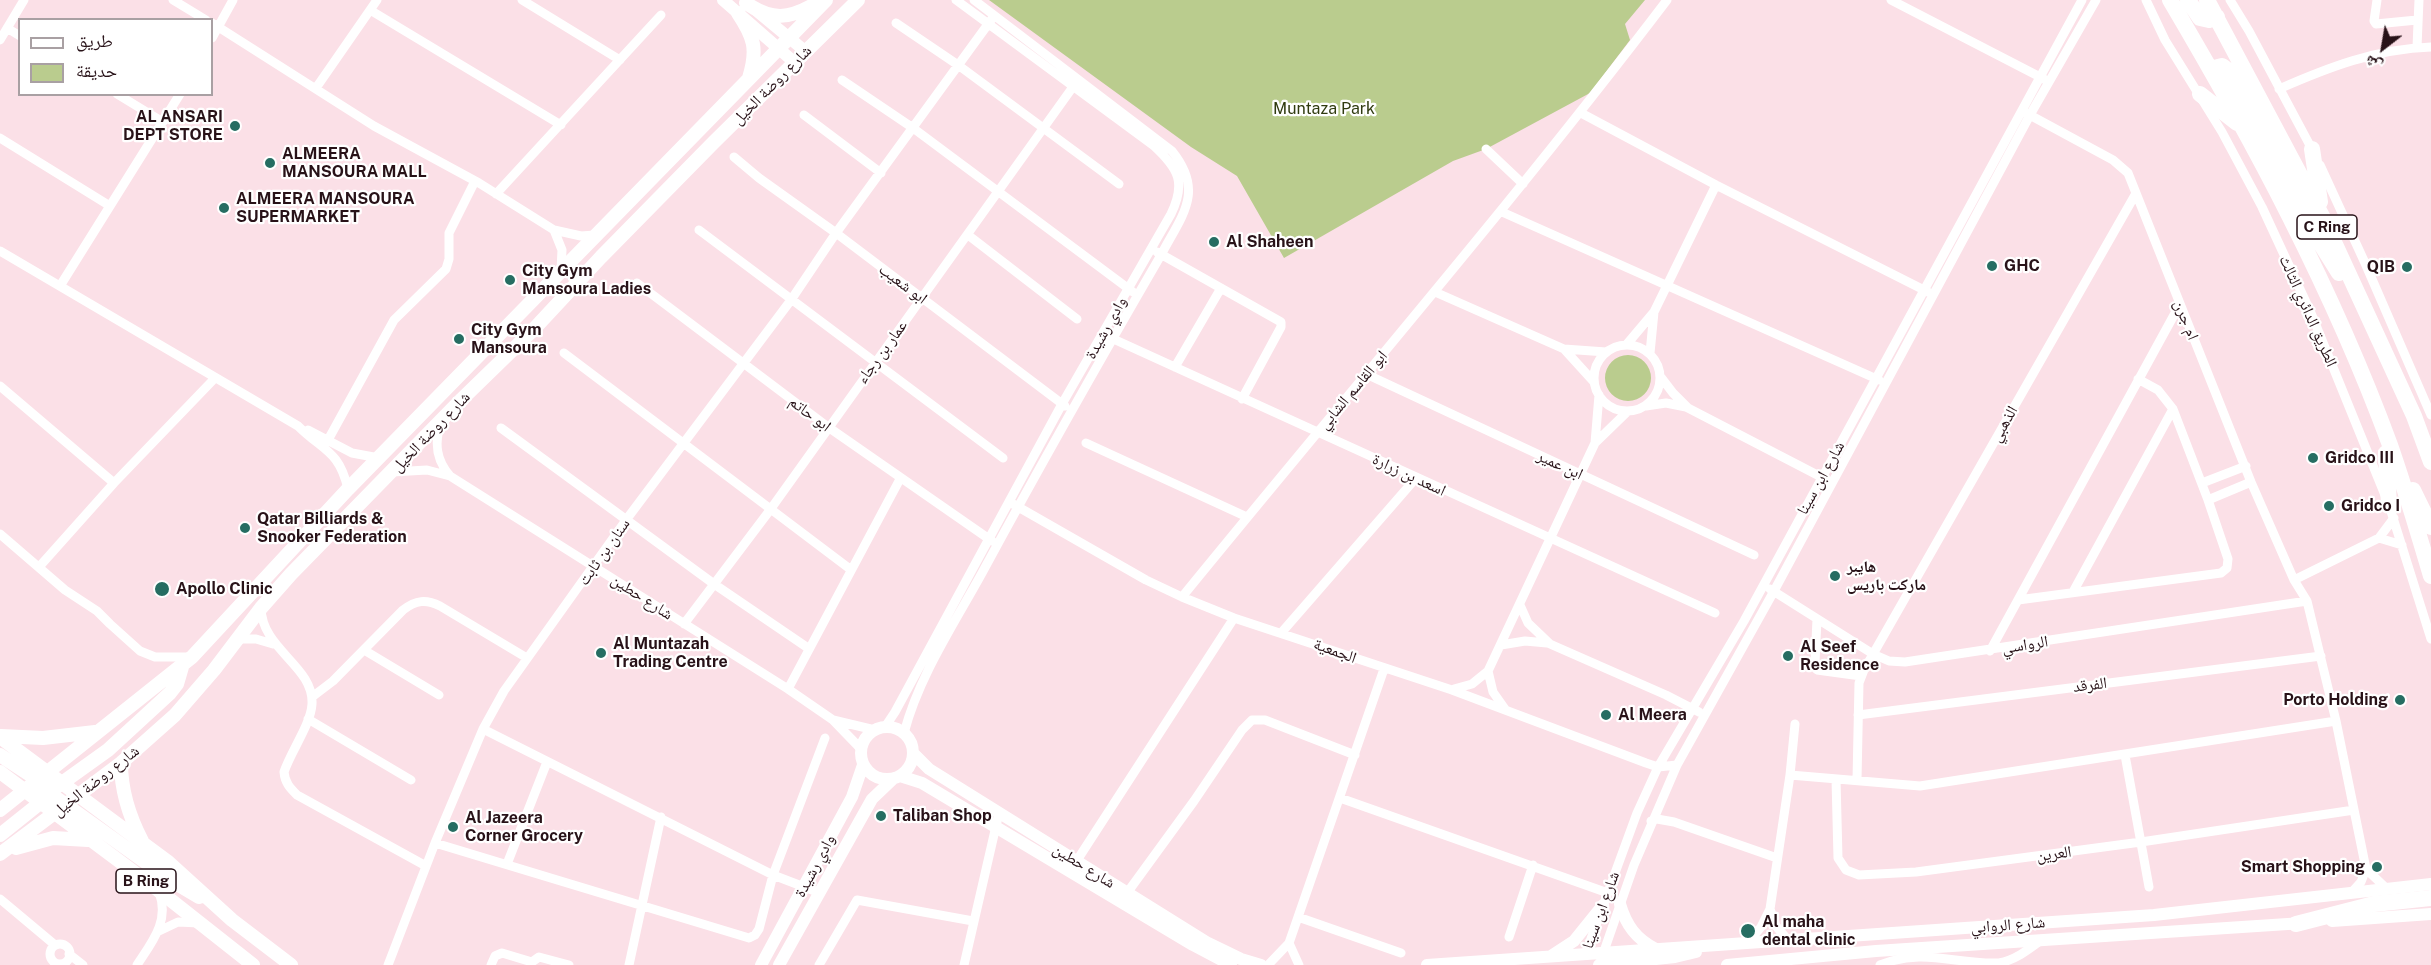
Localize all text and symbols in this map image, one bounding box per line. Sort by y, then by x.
legend [18,18,213,96]
north arrow [2353,18,2413,78]
text: طريق [76,30,113,51]
street label: شارع روضة الخيل [728,41,816,129]
text: ش [2361,51,2386,76]
text: حديقة [76,60,117,81]
park label: Muntaza Park [1273,99,1375,119]
place label: AL ANSARI DEPT STORE [123,107,223,145]
marker: AL ANSARI DEPT STORE [228,119,242,133]
place label: ALMEERA MANSOURA MALL [282,144,427,182]
marker: ALMEERA MANSOURA MALL [263,156,277,170]
place label: ALMEERA MANSOURA SUPERMARKET [236,189,415,227]
marker: ALMEERA MANSOURA SUPERMARKET [217,201,231,215]
road number: C Ring [2297,215,2357,239]
place label: Al Shaheen [1226,232,1313,252]
marker: Al Shaheen [1207,235,1221,249]
street label: الطريق الدائري الثالث [2275,252,2341,370]
place label: GHC [2004,256,2040,276]
place label: QIB [2367,257,2395,277]
marker: GHC [1985,259,1999,273]
street label: ابو شعيب [875,260,931,308]
marker: QIB [2400,260,2414,274]
place label: City Gym Mansoura Ladies [522,261,651,299]
marker: City Gym Mansoura Ladies [503,273,517,287]
street label: وادي رشيدة [1081,293,1131,363]
street label: ام جرن [2169,297,2203,343]
street label: عمار بن رجاء [853,316,911,388]
place label: City Gym Mansoura [471,320,547,358]
marker: City Gym Mansoura [452,332,466,346]
street label: ابو القاسم الشابي [1314,347,1392,433]
street label: شارع روضة الخيل [388,388,474,476]
street label: ابو حاتم [785,392,835,436]
street label: الذهبي [1986,402,2022,446]
street label: شارع ابن سينا [1793,438,1849,518]
street label: ابن عمير [1534,446,1586,484]
place label: Gridco III [2325,448,2394,468]
street label: اسعد بن زرارة [1369,450,1449,500]
marker: Gridco III [2306,451,2320,465]
place label: Gridco I [2341,496,2400,516]
marker: Gridco I [2322,499,2336,513]
place label: Qatar Billiards & Snooker Federation [257,509,407,547]
street label: سنان بن ثابت [574,515,634,589]
marker: Qatar Billiards & Snooker Federation [238,521,252,535]
place label: هايبر ماركت باريس [1847,557,1926,595]
marker: هايبر ماركت باريس [1828,569,1842,583]
street label: شارع حطين [608,570,676,624]
place label: Apollo Clinic [176,579,273,599]
marker: Apollo Clinic [153,580,171,598]
street label: الرواسي [2001,632,2049,658]
place label: Al Muntazah Trading Centre [613,634,728,672]
street label: الجمعية [1311,634,1359,668]
place label: Al Seef Residence [1800,637,1879,675]
marker: Al Muntazah Trading Centre [594,646,608,660]
marker: Al Seef Residence [1781,649,1795,663]
street label: الفرقد [2072,673,2108,697]
place label: Porto Holding [2283,690,2388,710]
marker: Porto Holding [2393,693,2407,707]
place label: Al Meera [1618,705,1687,725]
marker: Al Meera [1599,708,1613,722]
street label: شارع روضة الخيل [49,741,143,821]
place label: Taliban Shop [893,806,992,826]
place label: Al Jazeera Corner Grocery [465,808,583,846]
marker: Taliban Shop [874,809,888,823]
marker: Al Jazeera Corner Grocery [446,820,460,834]
street label: وادي رشيدة [790,831,840,901]
street label: شارع حطين [1049,839,1119,893]
street label: العرين [2035,842,2073,866]
place label: Smart Shopping [2241,857,2365,877]
marker: Smart Shopping [2370,860,2384,874]
road number: B Ring [116,869,176,893]
street label: شارع ابن سينا [1578,869,1624,951]
place label: Al maha dental clinic [1762,912,1855,950]
street label: شارع الروابي [1970,913,2046,937]
marker: Al maha dental clinic [1739,922,1757,940]

